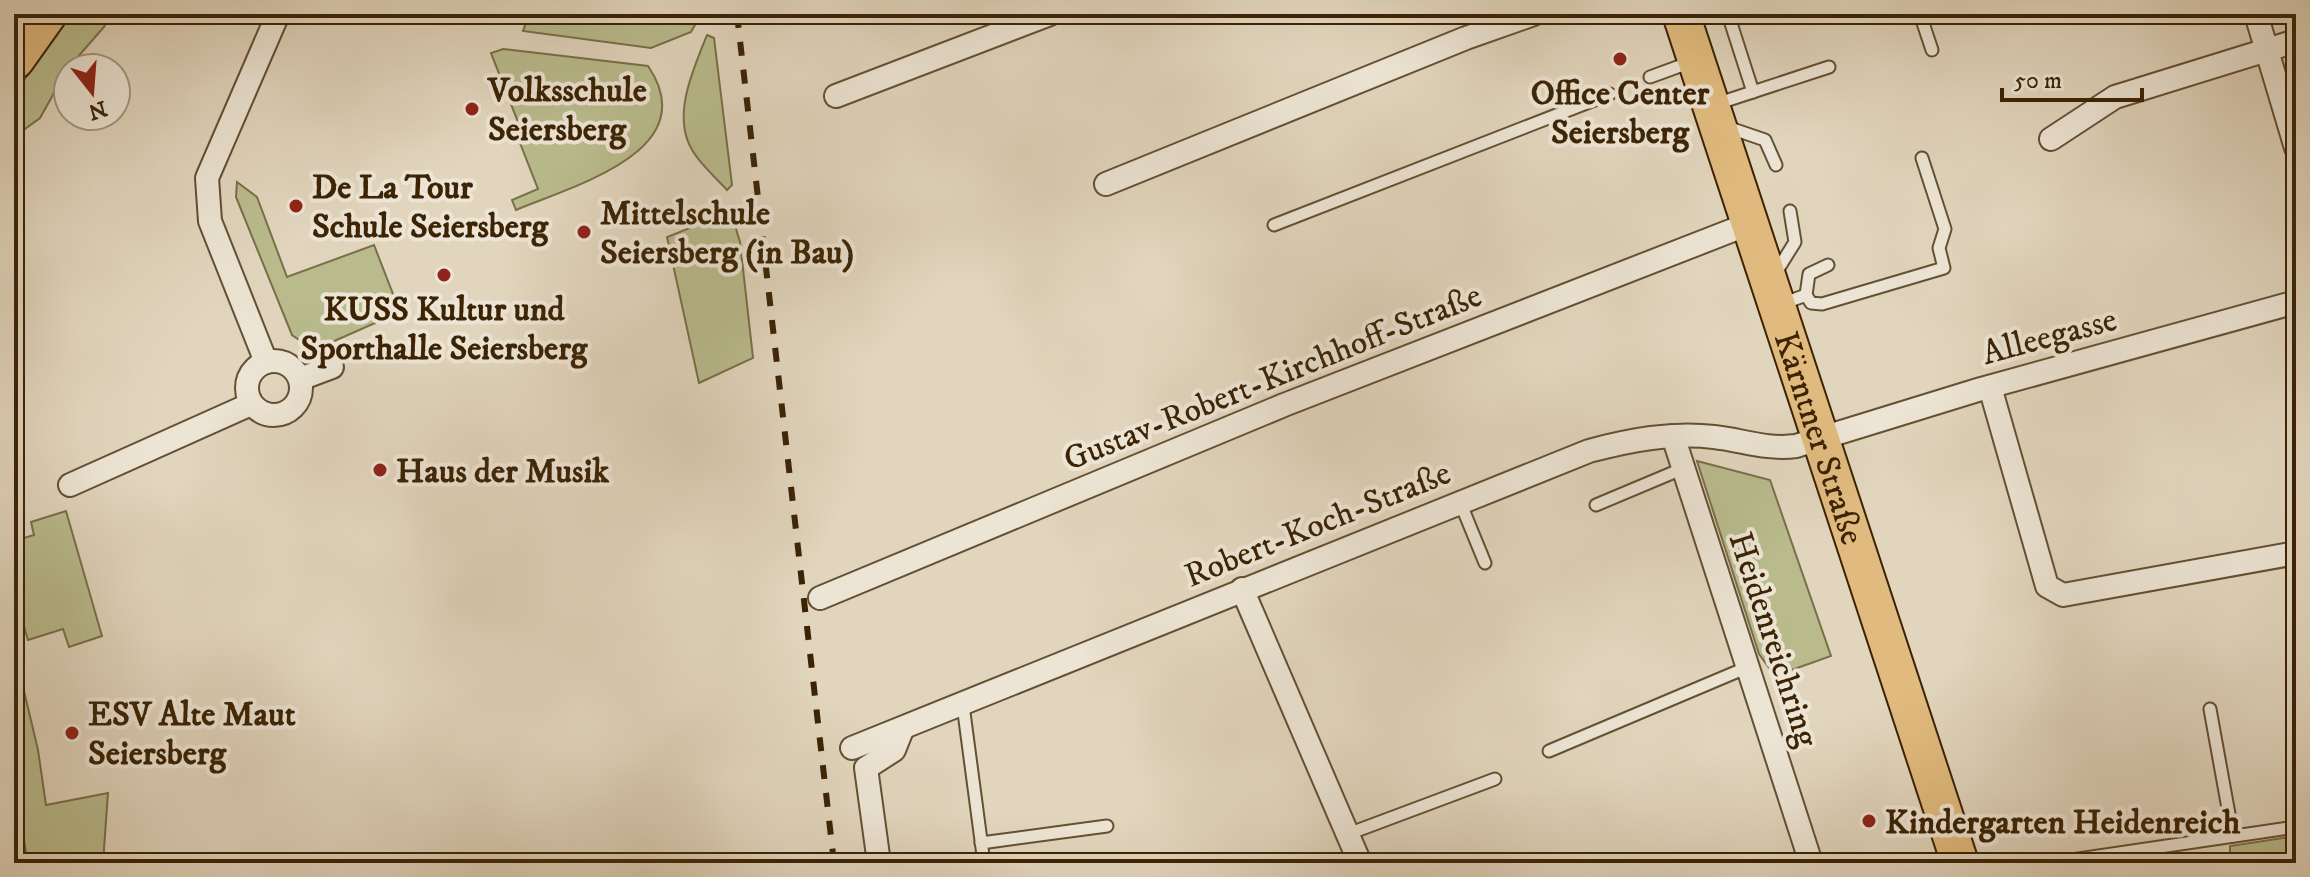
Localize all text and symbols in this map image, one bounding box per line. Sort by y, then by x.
marker: Office Center Seiersberg [1611,50,1629,68]
north arrow [52,52,132,132]
scale bar [2002,52,2142,102]
text: 50 m [2014,66,2062,96]
place label: Volksschule Seiersberg [486,70,647,151]
place label: Office Center Seiersberg [1531,73,1710,154]
text: N [85,94,110,125]
marker: Volksschule Seiersberg [463,100,481,118]
place label: De La Tour Schule Seiersberg [312,167,549,248]
place label: Mittelschule Seiersberg (in Bau) [600,193,854,274]
marker: De La Tour Schule Seiersberg [287,197,305,215]
marker: Mittelschule Seiersberg (in Bau) [575,223,593,241]
marker: KUSS Kultur und Sporthalle Seiersberg [435,266,453,284]
street label: Gustav-Robert-Kirchhoff-Straße [1058,275,1488,481]
place label: KUSS Kultur und Sporthalle Seiersberg [301,289,589,370]
street label: Alleegasse [1977,299,2122,375]
street label: Kärntner Straße [1764,326,1873,550]
place label: Haus der Musik [396,451,610,493]
street label: Robert-Koch-Straße [1179,452,1457,597]
marker: Haus der Musik [371,461,389,479]
street label: Heidenreichring [1719,527,1828,753]
place label: ESV Alte Maut Seiersberg [88,694,296,775]
marker: ESV Alte Maut Seiersberg [63,724,81,742]
place label: Kindergarten Heidenreich [1885,802,2241,844]
marker: Kindergarten Heidenreich [1860,812,1878,830]

